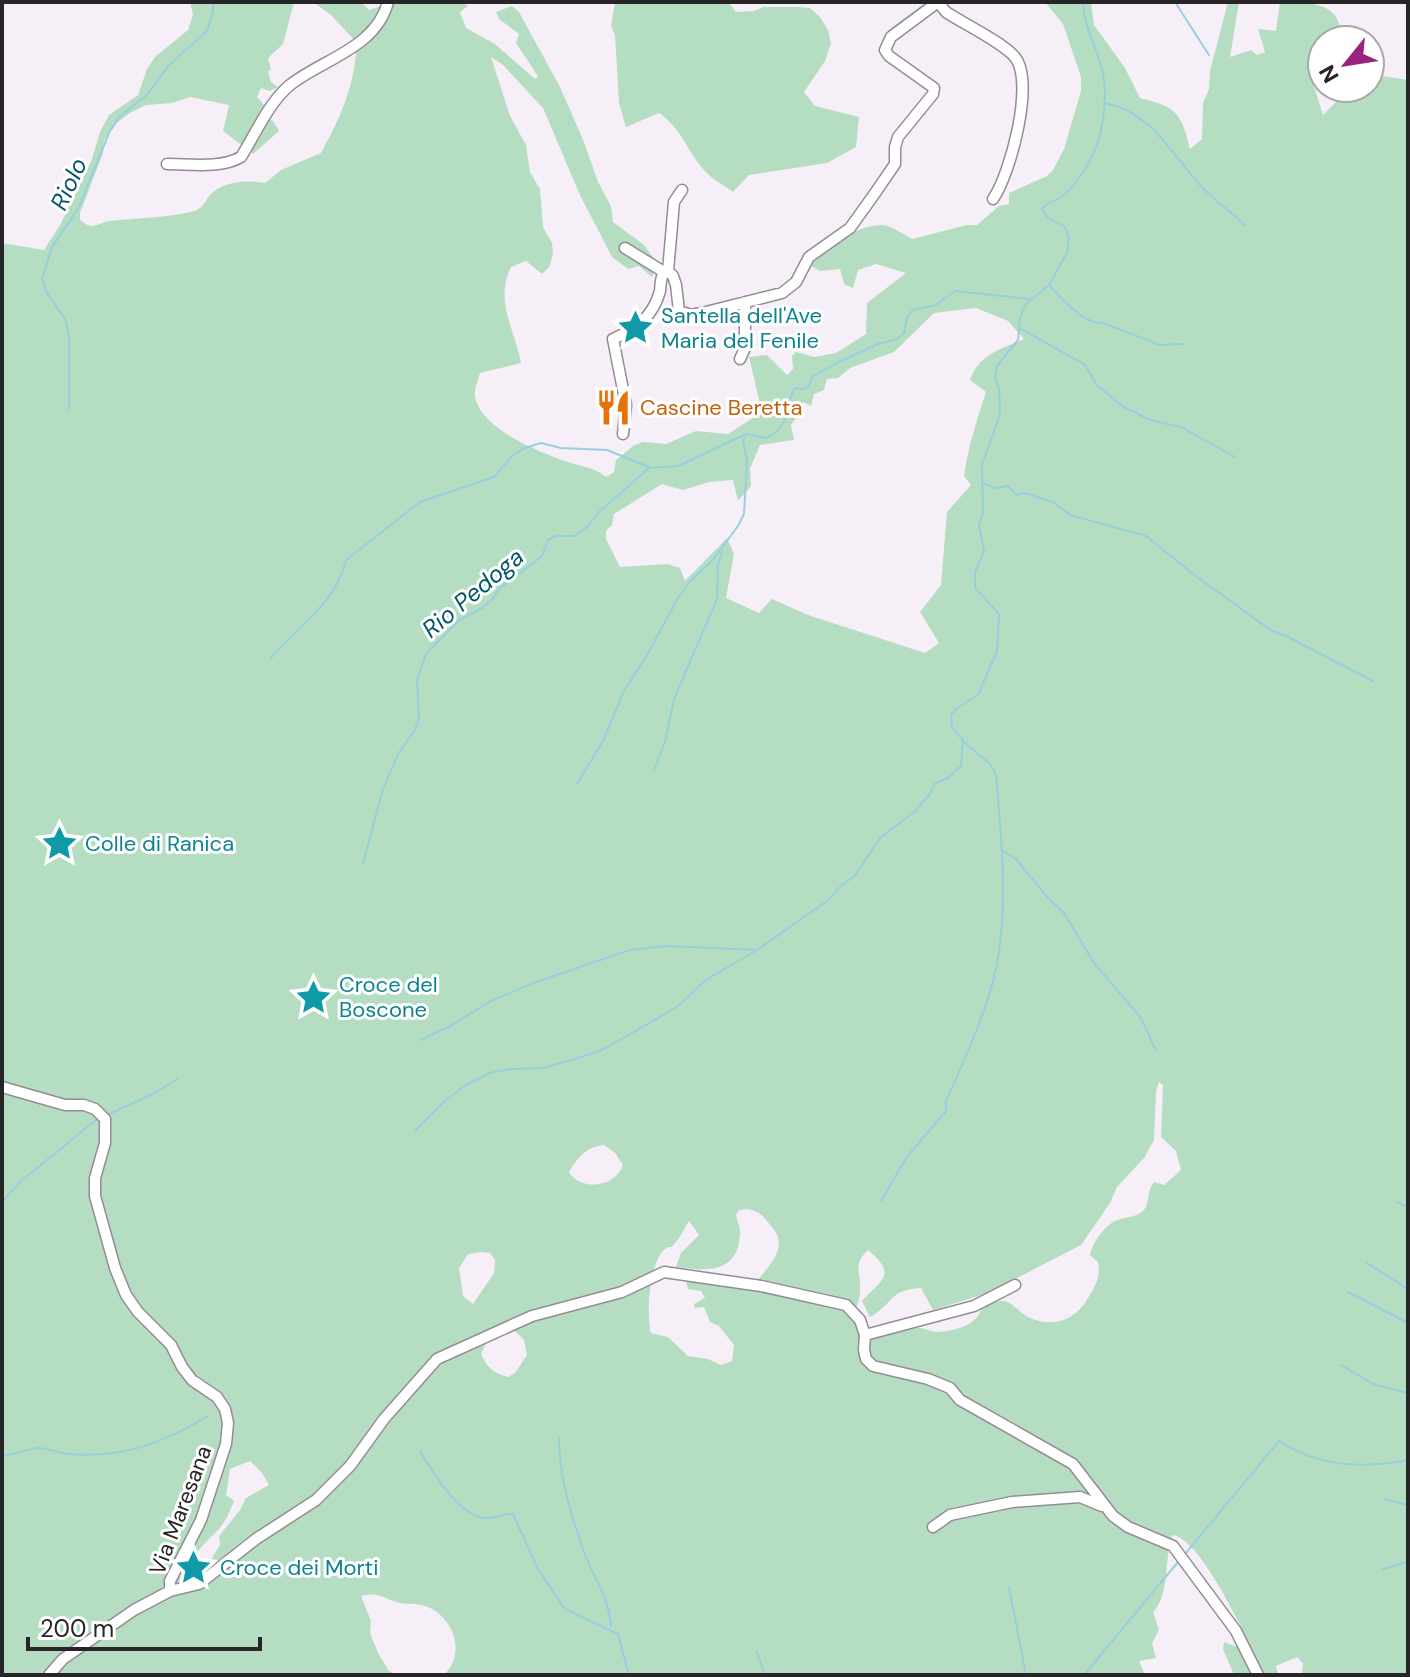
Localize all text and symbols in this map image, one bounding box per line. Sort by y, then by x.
north arrow [1306,24,1386,104]
text: N [1313,60,1346,88]
water label: Riolo [43,153,94,215]
place label: Santella dell'Ave Maria del Fenile [661,301,822,355]
place icon: Santella dell'Ave Maria del Fenile [616,309,654,347]
restaurant icon: Cascine Beretta [595,388,633,426]
place label: Cascine Beretta [640,393,802,422]
water label: Rio Pedoga [415,541,530,644]
place icon: Colle di Ranica [40,824,78,862]
place label: Colle di Ranica [85,829,234,858]
place label: Croce del Boscone [339,970,438,1024]
place icon: Croce del Boscone [294,978,332,1016]
street label: Via Maresana [143,1441,218,1579]
place icon: Croce dei Morti [175,1548,213,1586]
place label: Croce dei Morti [220,1553,379,1582]
scale bar [28,1601,260,1651]
text: 200 m [40,1613,114,1644]

